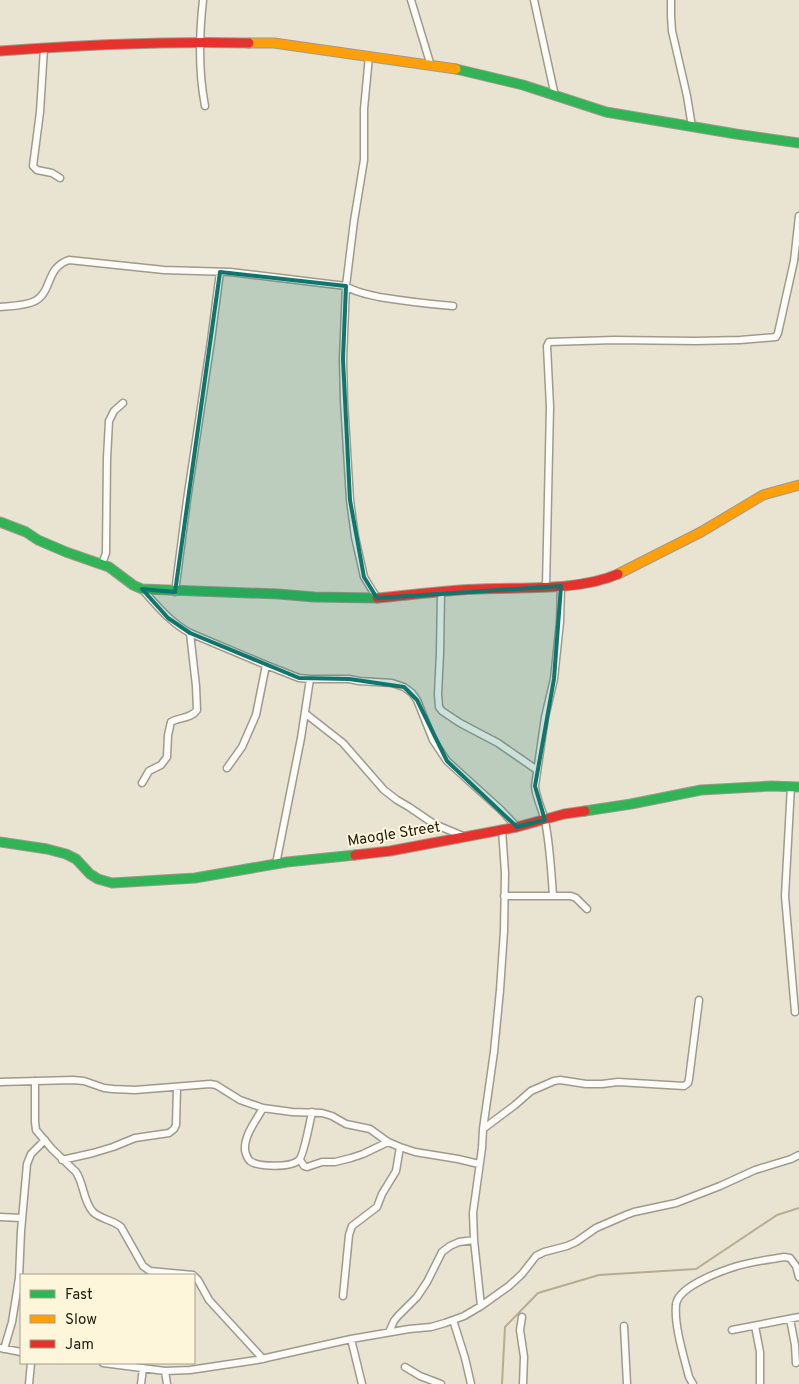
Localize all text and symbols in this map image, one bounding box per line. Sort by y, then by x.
street label: Maogle Street [346,818,442,852]
legend [20,1274,195,1364]
text: Fast [65,1286,93,1305]
text: Slow [65,1311,97,1330]
text: Jam [65,1336,94,1355]

